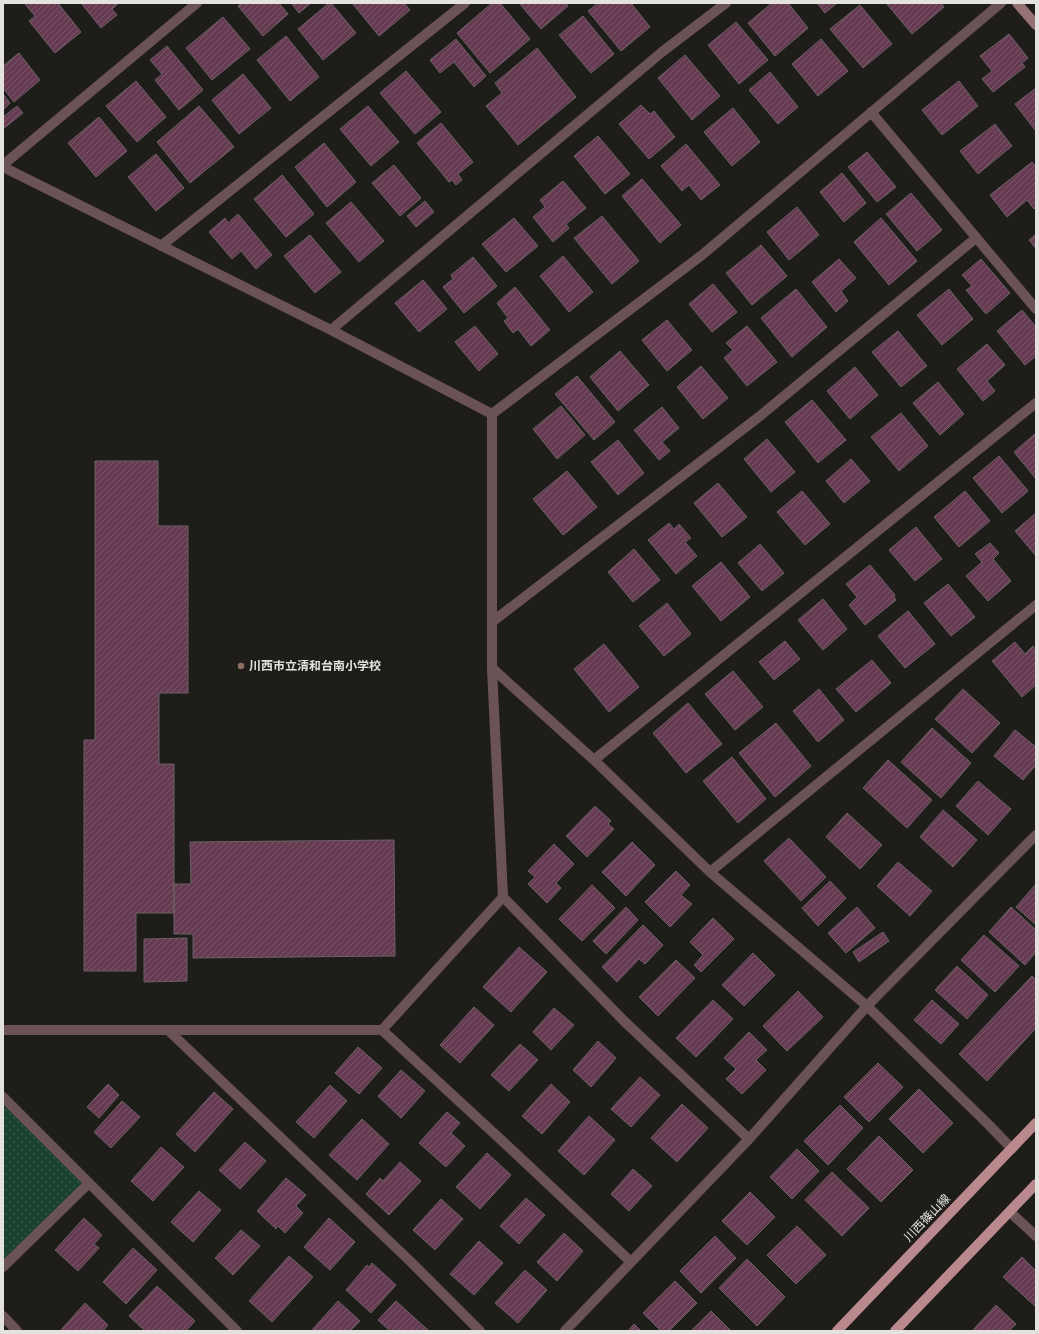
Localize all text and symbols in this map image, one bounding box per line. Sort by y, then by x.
place label: 川西市立清和台南小学校 [249,659,381,673]
marker: 川西市立清和台南小学校 [236,661,246,671]
street label: 川西篠山線 [901,1192,953,1244]

